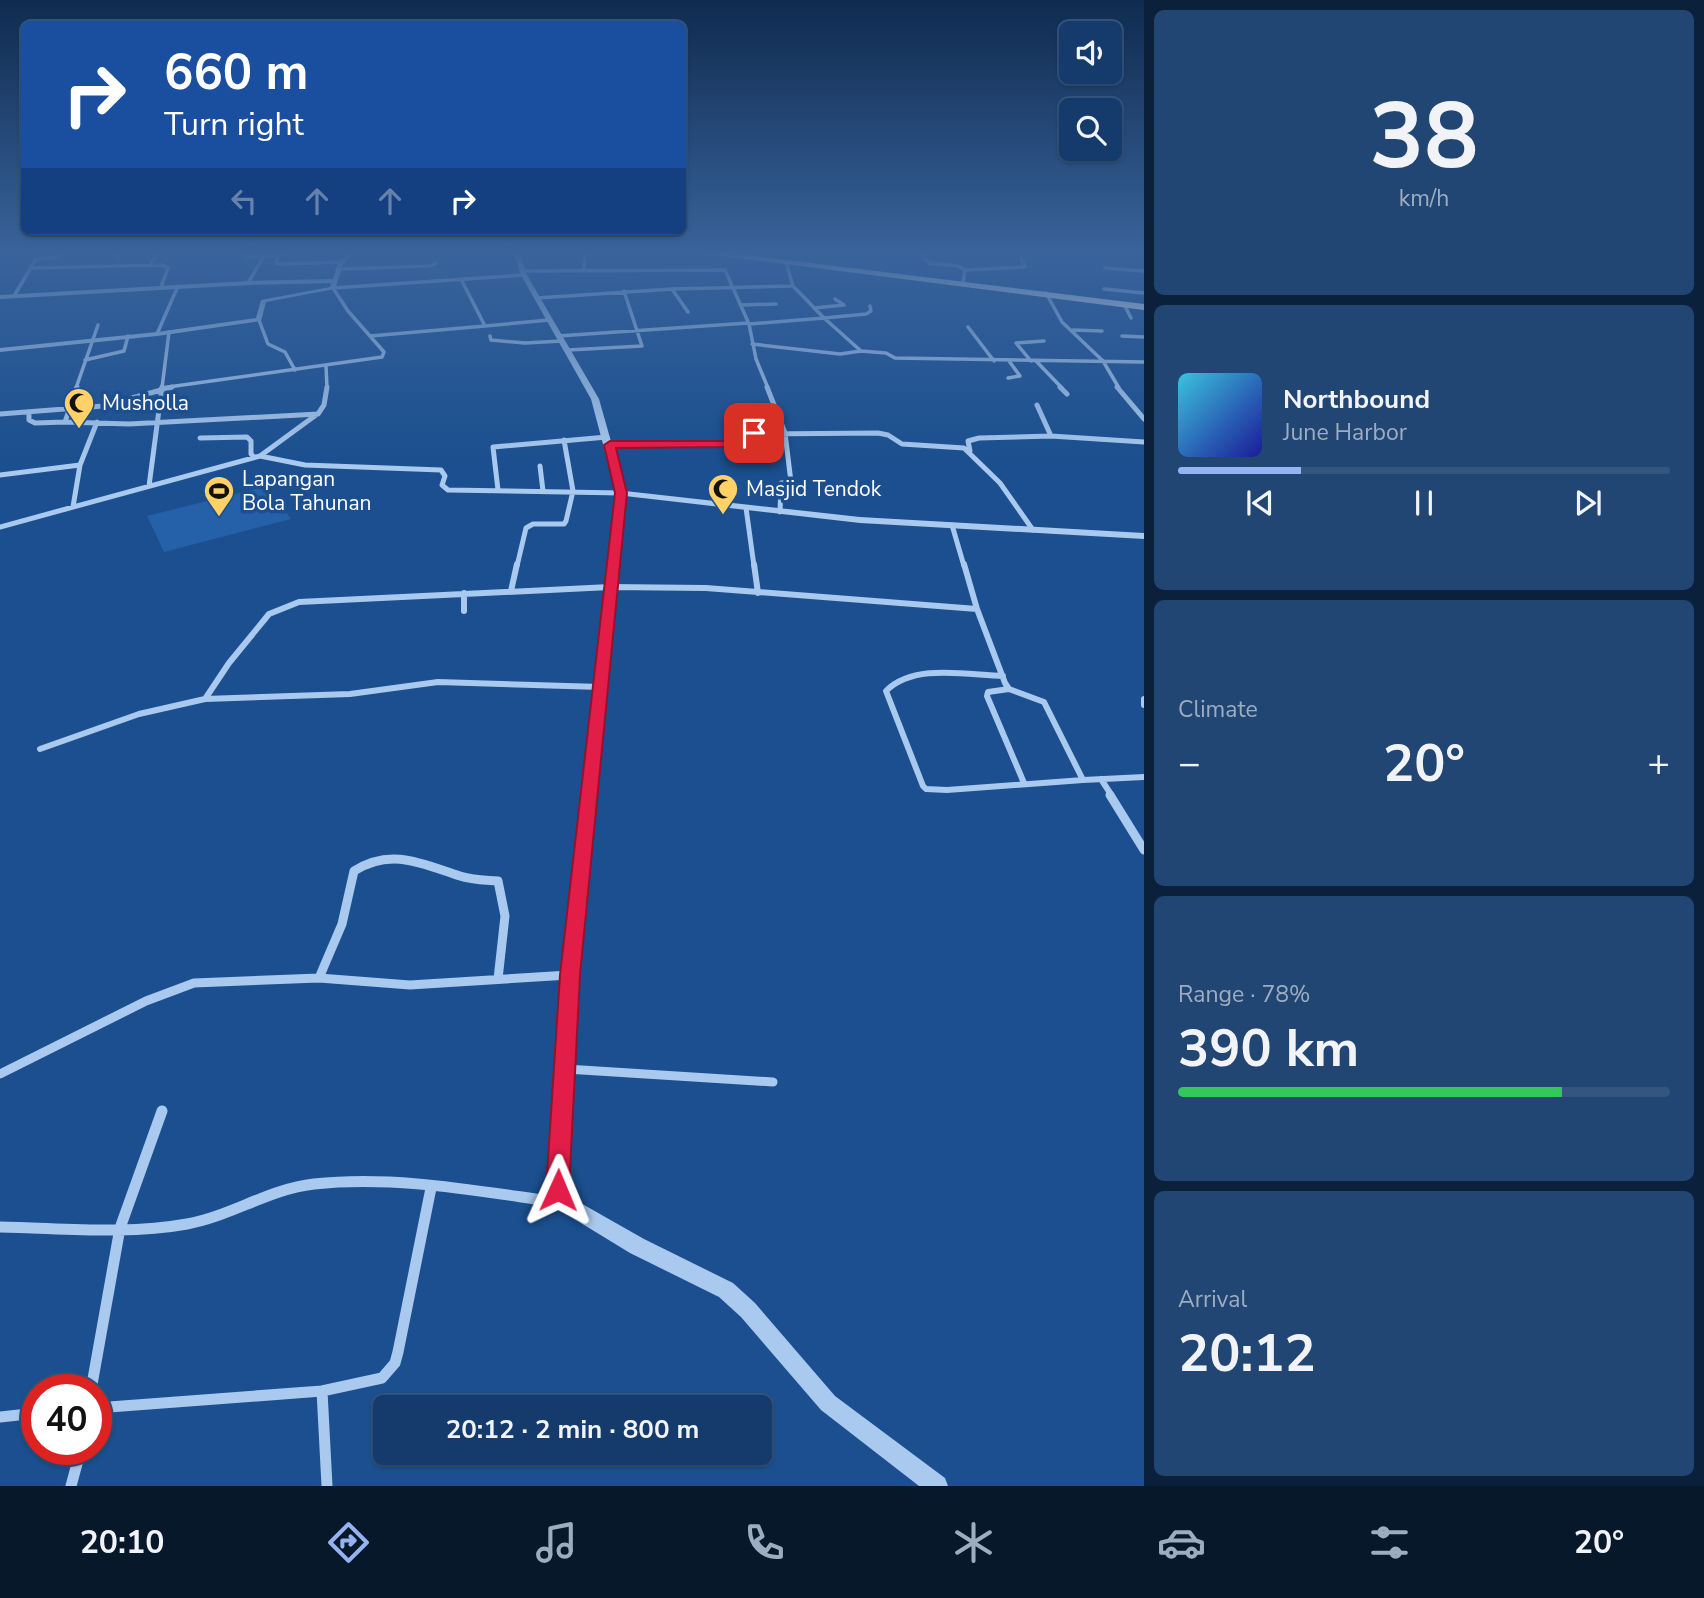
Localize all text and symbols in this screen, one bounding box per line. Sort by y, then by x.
map controls [1059,21,1122,161]
button: sound [1059,21,1122,84]
text: 660 m [164,39,308,106]
icon: right [49,49,140,140]
text: 38 [1369,75,1479,199]
button: search [1059,98,1122,161]
text: Turn right [164,103,304,146]
icon: left [225,182,263,220]
icon: ahead [298,182,336,220]
icon: ahead [371,182,409,220]
icon: right [444,182,482,220]
text: km/h [1399,183,1449,214]
text: Northbound [1283,382,1430,417]
mosque icon: Musholla [62,386,96,430]
place label: Musholla [102,389,189,417]
pin [724,403,784,463]
icon: arrive [735,414,773,452]
text: June Harbor [1283,417,1407,448]
place label: Lapangan Bola Tahunan [242,465,371,517]
mosque icon: Masjid Tendok [706,472,740,516]
sports icon: Lapangan Bola Tahunan [202,474,236,518]
place label: Masjid Tendok [746,475,882,503]
icon: previous [1241,484,1279,522]
icon: pause [1405,484,1443,522]
icon: next [1569,484,1607,522]
text: Climate [1178,694,1258,725]
text: 20° [1383,728,1465,799]
text: − [1178,738,1201,789]
text: + [1647,738,1670,789]
text: Range · 78% [1178,979,1310,1010]
text: 390 km [1178,1013,1359,1084]
position arrow [521,1153,595,1227]
text: Arrival [1178,1284,1247,1315]
text: 20:12 [1178,1318,1316,1389]
speed limit sign: 40 [21,1374,112,1465]
text: 20:12 · 2 min · 800 m [446,1412,699,1447]
icon: directions [324,1518,373,1567]
icon: music [532,1518,581,1567]
icon: phone [740,1518,789,1567]
icon: climate [949,1518,998,1567]
icon: car [1157,1518,1206,1567]
icon: filters [1365,1518,1414,1567]
text: 20:10 [80,1521,164,1564]
text: 20° [1574,1521,1624,1564]

